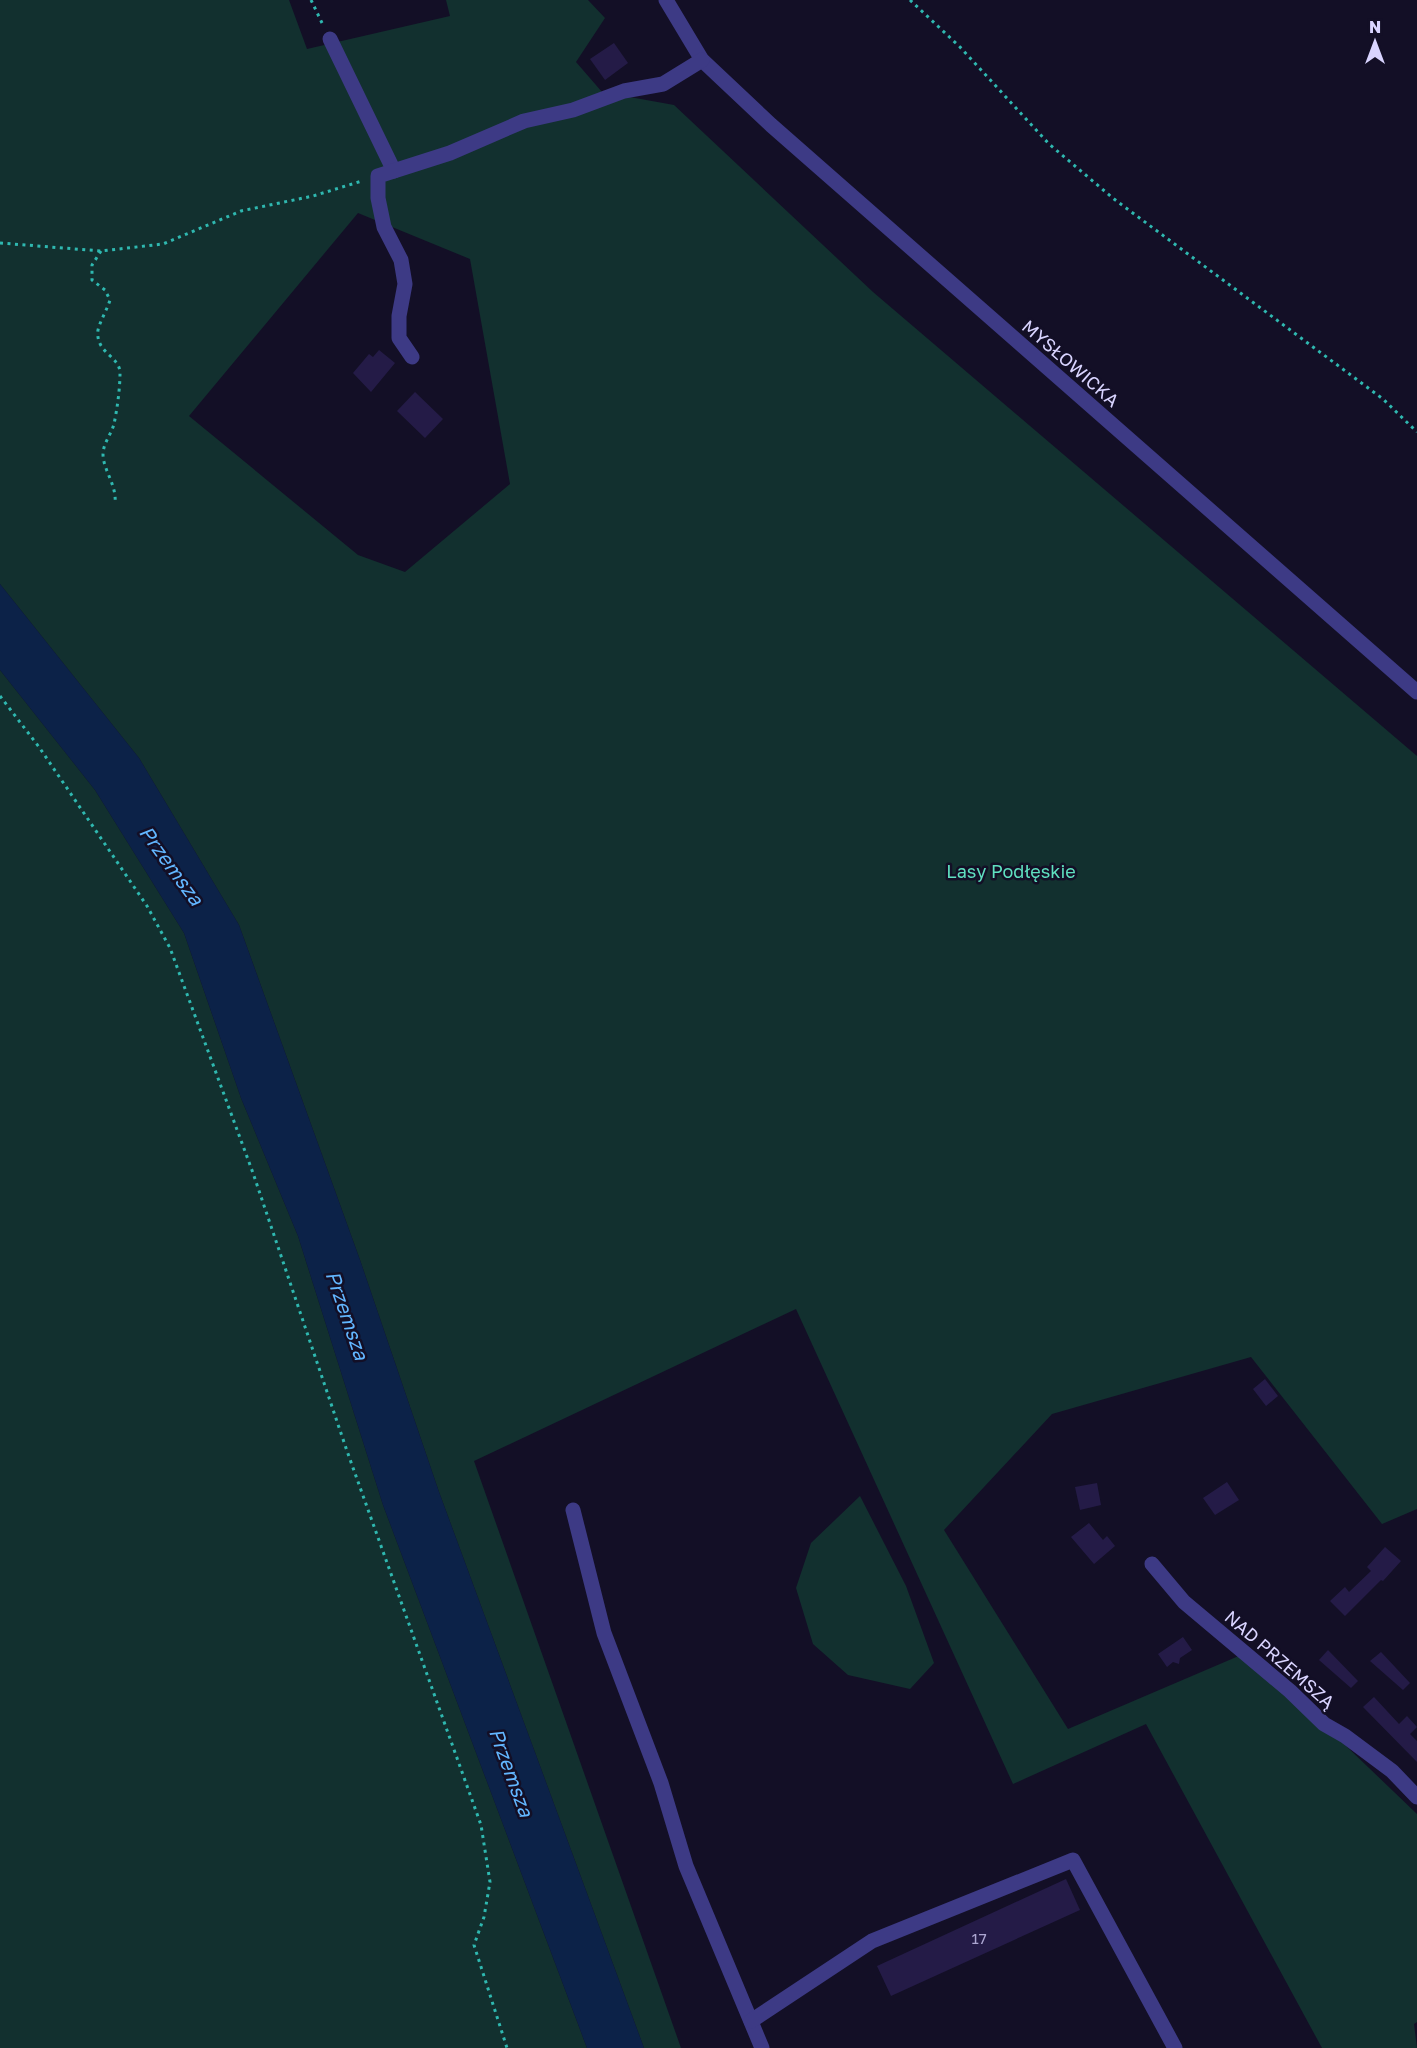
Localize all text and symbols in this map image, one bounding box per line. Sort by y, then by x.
north arrow [1345,12,1405,72]
text: N [1369,17,1381,37]
street label: MYSŁOWICKA [1018,315,1124,411]
water label: Przemsza [135,820,209,910]
park label: Lasy Podłęskie [946,860,1076,882]
water label: Przemsza [322,1267,375,1363]
street label: NAD PRZEMSZĄ [1221,1605,1339,1713]
water label: Przemsza [485,1724,539,1820]
house number: 17 [971,1929,987,1947]

